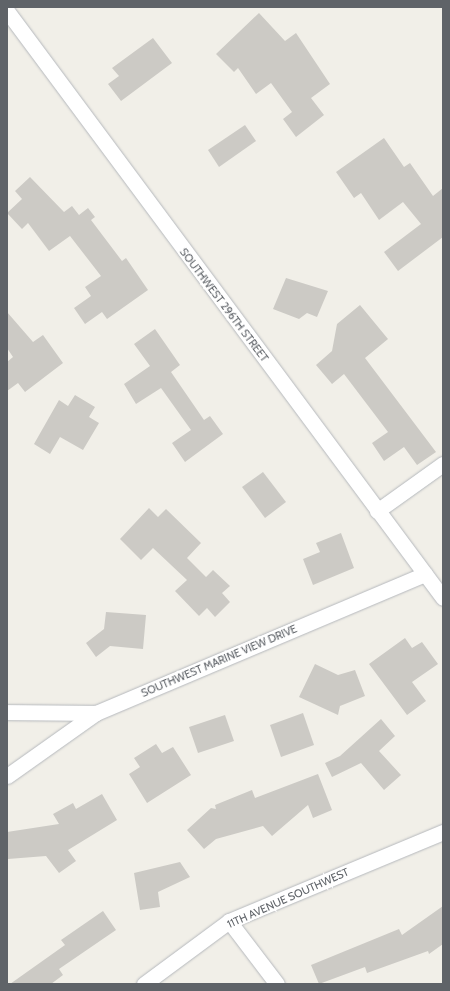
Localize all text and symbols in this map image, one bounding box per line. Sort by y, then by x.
street label: SOUTHWEST 296TH STREET [177,246,271,364]
street label: SOUTHWEST MARINE VIEW DRIVE [139,622,299,700]
street label: 11TH AVENUE SOUTHWEST [225,865,351,931]

